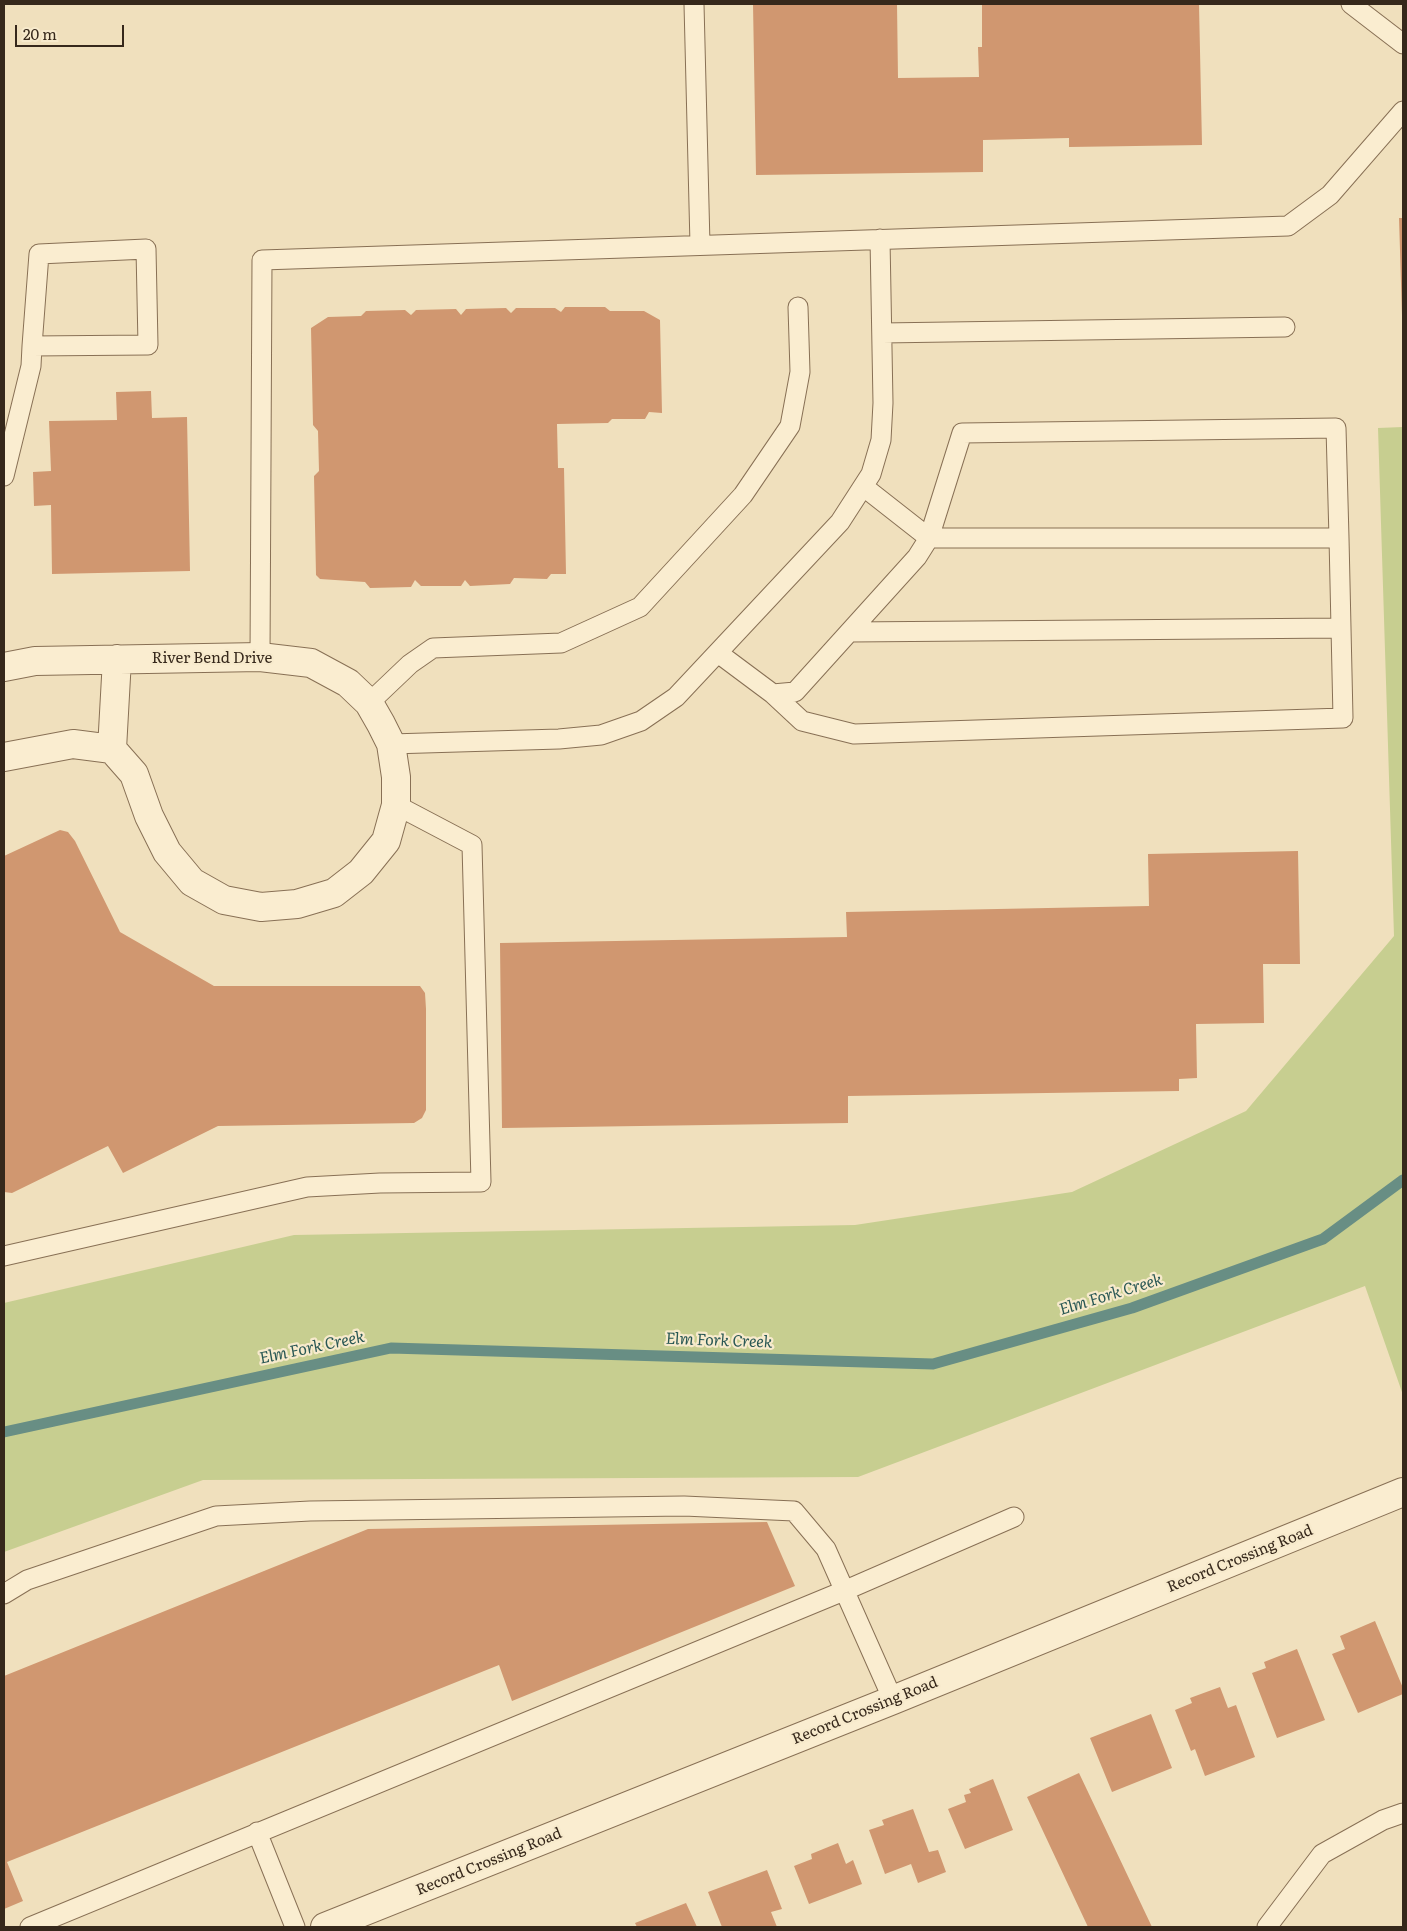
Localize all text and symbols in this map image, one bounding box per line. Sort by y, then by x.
scale bar [18,15,126,47]
text: 20 m [23,22,57,45]
street label: River Bend Drive [152,650,272,668]
water label: Elm Fork Creek [1057,1270,1165,1320]
water label: Elm Fork Creek [258,1327,366,1369]
water label: Elm Fork Creek [665,1330,773,1352]
street label: Record Crossing Road [1164,1522,1316,1596]
street label: Record Crossing Road [789,1674,941,1748]
street label: Record Crossing Road [413,1825,565,1899]

